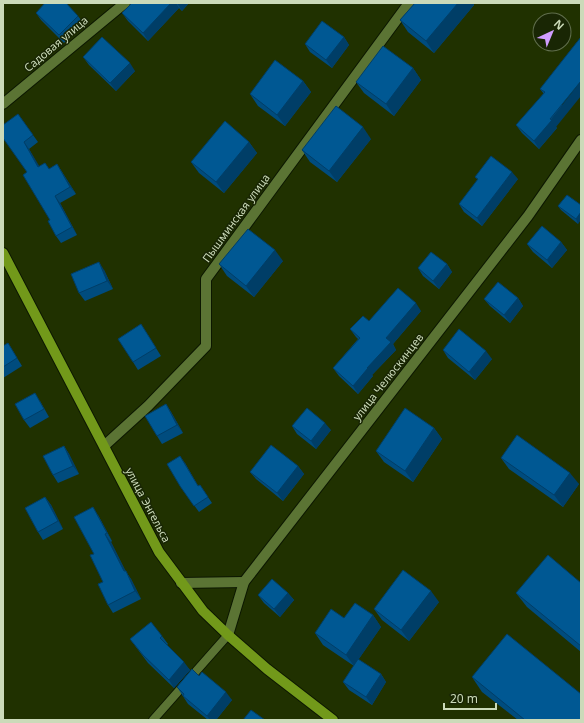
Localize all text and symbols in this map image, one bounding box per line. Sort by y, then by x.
street label: Садовая улица [21,12,91,75]
north arrow [532,12,572,52]
text: N [551,16,568,33]
street label: Пышминская улица [198,170,273,265]
street label: улица Челюскинцев [349,330,426,423]
street label: улица Энгельса [122,465,174,545]
scale bar [444,685,496,711]
text: 20 m [450,690,478,707]

